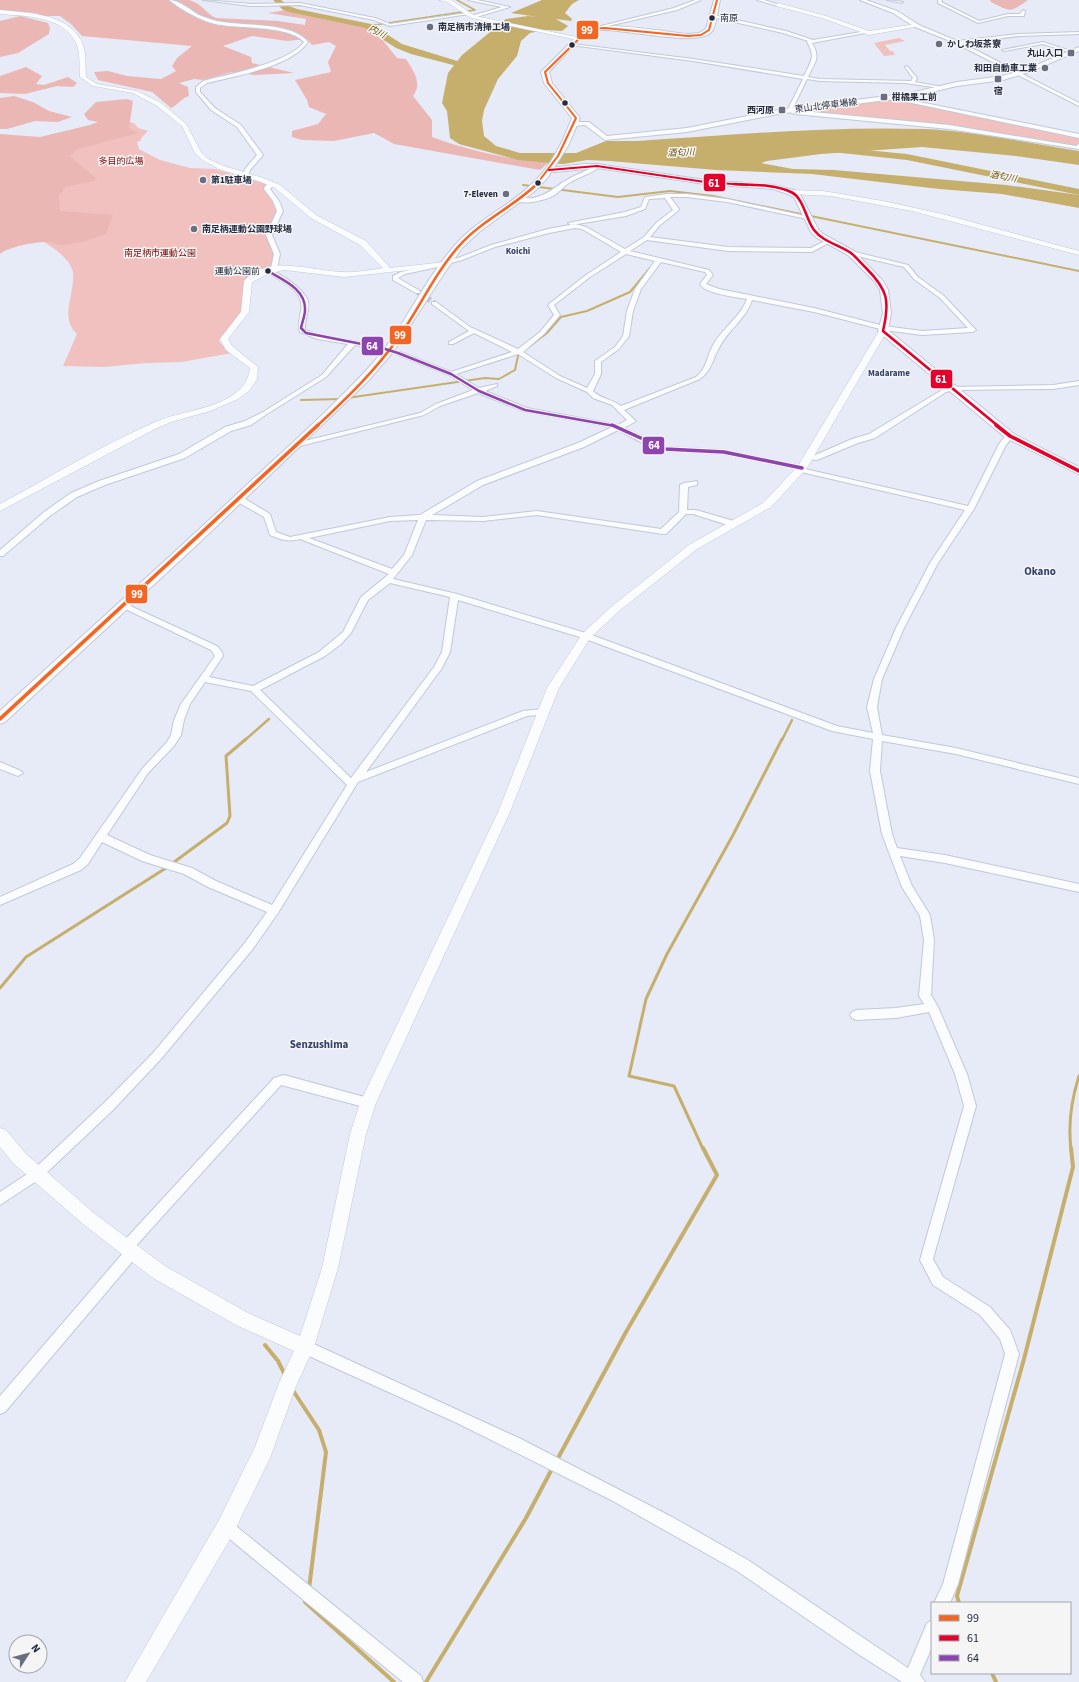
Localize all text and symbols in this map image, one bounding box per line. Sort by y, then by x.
place label: 南原 [720,12,738,25]
marker: 南原 [707,13,717,23]
line badge: 99 [576,20,599,40]
place label: 南足柄市清掃工場 [438,21,510,34]
water label: 内川 [366,22,389,42]
marker: 南足柄市清掃工場 [425,22,435,32]
text: 99 [581,23,593,38]
place label: かしわ坂茶寮 [947,38,1001,51]
marker: かしわ坂茶寮 [934,39,944,49]
unlabelled marker [567,40,577,50]
place label: 丸山入口 [1027,47,1063,60]
marker: 丸山入口 [1066,48,1076,58]
place label: 和田自動車工業 [974,62,1037,75]
marker: 和田自動車工業 [1040,63,1050,73]
marker: 宿 [993,74,1003,84]
place label: 宿 [993,85,1003,98]
place label: 柑橘果工前 [891,91,937,104]
marker: 柑橘果工前 [879,92,889,102]
street label: 東山北停車場線 [794,96,859,116]
unlabelled marker [560,98,570,108]
place label: 西河原 [747,104,774,117]
marker: 西河原 [777,105,787,115]
water label: 酒匂川 [667,146,696,160]
park label: 多目的広場 [98,155,144,168]
water label: 酒匂川 [989,168,1018,186]
line badge: 61 [703,173,726,192]
place label: 第1駐車場 [211,174,252,187]
marker: 第1駐車場 [198,175,208,185]
text: 61 [708,176,720,191]
unlabelled marker [533,178,543,188]
place label: 7-Eleven [464,188,498,201]
marker: 7-Eleven [501,189,511,199]
place label: 南足柄運動公園野球場 [202,223,292,236]
marker: 南足柄運動公園野球場 [189,224,199,234]
district label: Koichi [506,245,530,258]
park label: 南足柄市運動公園 [124,247,196,260]
place label: 運動公園前 [215,265,260,278]
marker: 運動公園前 [263,266,273,276]
line badge: 99 [389,325,412,345]
text: 99 [394,328,406,343]
line badge: 64 [361,336,384,356]
text: 64 [366,339,378,354]
district label: Madarame [868,367,910,380]
line badge: 61 [930,369,953,389]
text: 61 [935,372,947,387]
line badge: 64 [642,436,665,455]
text: 64 [648,438,660,453]
district label: Okano [1024,564,1056,579]
line badge: 99 [125,584,148,604]
text: 99 [131,587,143,602]
district label: Senzushima [290,1037,349,1052]
legend [931,1602,1071,1674]
text: 99 [967,1610,979,1627]
text: 61 [967,1630,979,1647]
north arrow [8,1634,48,1674]
text: N [27,1641,44,1656]
text: 64 [967,1650,979,1667]

